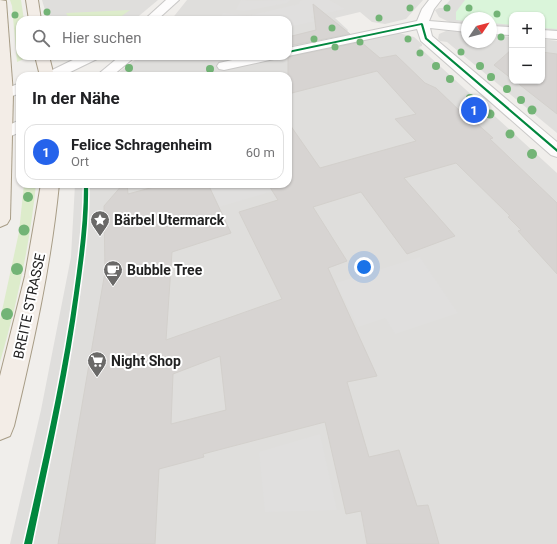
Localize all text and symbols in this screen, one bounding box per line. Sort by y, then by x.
north arrow [461,12,497,48]
map controls [509,12,545,84]
button: + [509,12,545,48]
search box [16,16,292,60]
icon: search [30,27,52,49]
text: Hier suchen [62,29,141,47]
button: − [509,48,545,84]
text: In der Nähe [32,88,120,108]
pin: 1 [461,95,487,125]
text: Felice Schragenheim [71,136,212,154]
text: 1 [42,145,50,160]
text: 60 m [246,145,275,160]
text: Ort [71,154,89,169]
place icon: Bärbel Utermarck [89,209,111,237]
place label: Bärbel Utermarck [114,212,225,228]
street label: BREITE STRASSE [10,252,48,360]
your location [354,257,374,277]
cafe icon: Bubble Tree [102,259,124,287]
place label: Bubble Tree [127,262,203,278]
supermarket icon: Night Shop [86,350,108,378]
place label: Night Shop [111,353,181,369]

